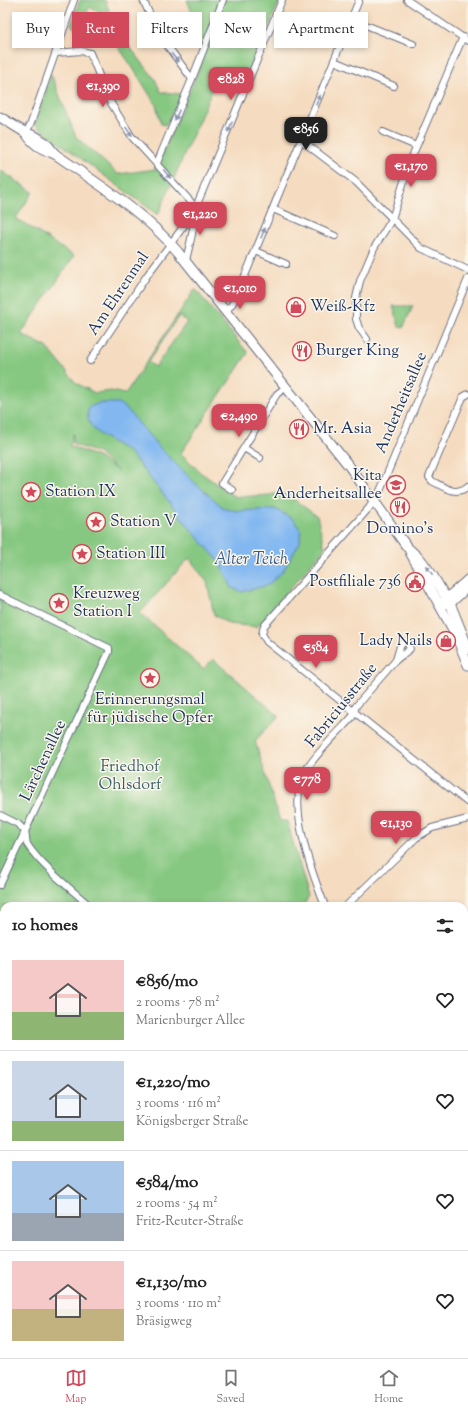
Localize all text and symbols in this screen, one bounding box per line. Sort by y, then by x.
chip: Buy [12,12,64,48]
chip: Rent [72,12,129,48]
chip: Filters [137,12,202,48]
chip: New [210,12,266,48]
chip: Apartment [274,12,368,48]
one-way arrow [171,53,179,64]
pin: €828 [207,67,255,101]
text: €828 [218,71,244,89]
pin: €1,390 [70,74,136,108]
text: €1,390 [86,78,120,96]
one-way arrow [315,94,321,106]
one-way arrow [174,110,180,122]
pin: €856 [282,117,330,151]
one-way arrow [227,121,233,132]
text: €856 [293,121,319,139]
one-way arrow [125,127,133,137]
pin: €1,170 [378,154,444,188]
text: €1,170 [394,158,428,176]
one-way arrow [162,168,171,179]
pin: €1,220 [167,202,233,236]
text: €1,220 [183,206,217,224]
one-way arrow [260,227,266,239]
street label: Am Ehrenmal [82,247,156,340]
pin: €1,010 [207,276,273,310]
text: €1,010 [223,280,257,298]
shop icon: Weiß-Kfz [285,296,307,318]
place label: Weiß-Kfz [310,296,375,319]
restaurant icon: Burger King [291,340,313,362]
place label: Burger King [316,340,399,363]
street label: Anderheitsallee [370,349,434,457]
pin: €2,490 [206,404,272,438]
text: €2,490 [221,408,257,426]
restaurant icon: Mr. Asia [288,418,310,440]
place label: Mr. Asia [313,418,373,441]
place label: Kita Anderheitsallee [273,465,383,506]
school or university icon: Kita Anderheitsallee [385,474,407,496]
place icon: Station IX [20,481,42,503]
place label: Station IX [45,481,116,504]
restaurant icon: Domino's [389,496,411,518]
place icon: Station V [85,511,107,533]
place label: Station V [110,511,177,534]
place label: Domino's [367,518,433,541]
place icon: Station III [71,543,93,565]
place label: Station III [96,543,166,566]
water label: Alter Teich [214,548,289,572]
one-way arrow [425,565,433,576]
place label: Postfiliale 736 [310,571,401,594]
public building icon: Postfiliale 736 [404,571,426,593]
place label: Kreuzweg Station I [73,583,140,624]
place icon: Kreuzweg Station I [48,592,70,614]
place label: Lady Nails [360,630,432,653]
shop icon: Lady Nails [435,630,457,652]
pin: €584 [292,635,340,669]
text: €584 [303,639,329,657]
street label: Fabriciusstraße [301,659,383,753]
place icon: Erinnerungsmal für jüdische Opfer [139,667,161,689]
place label: Erinnerungsmal für jüdische Opfer [87,689,213,730]
street label: Lärchenallee [15,717,73,805]
park label: Friedhof Ohlsdorf [99,756,163,797]
pin: €778 [283,767,331,801]
text: €778 [293,771,321,789]
pin: €1,130 [363,811,429,845]
text: €1,130 [380,815,412,833]
text: 10 homes [12,914,78,938]
icon: filters [434,915,456,937]
text: €856/mo [136,970,198,994]
icon: home [44,976,92,1024]
icon: heart [434,989,456,1011]
text: 2 rooms · 78 m² [136,994,220,1012]
text: Marienburger Allee [136,1012,245,1030]
text: €1,220/mo [136,1071,210,1095]
icon: home [44,1077,92,1125]
icon: heart [434,1090,456,1112]
text: 3 rooms · 116 m² [136,1095,221,1113]
text: Königsberger Straße [136,1113,249,1131]
text: €584/mo [136,1171,198,1195]
icon: home [44,1177,92,1225]
icon: heart [434,1190,456,1212]
text: 2 rooms · 54 m² [136,1195,218,1213]
text: Fritz-Reuter-Straße [136,1213,244,1231]
text: €1,130/mo [136,1271,207,1295]
icon: home [44,1277,92,1325]
icon: heart [434,1290,456,1312]
text: 3 rooms · 110 m² [136,1295,221,1313]
text: Bräsigweg [136,1313,192,1331]
tab: Map [65,1367,87,1407]
tab: Saved [216,1367,245,1407]
tab: Home [374,1367,403,1407]

